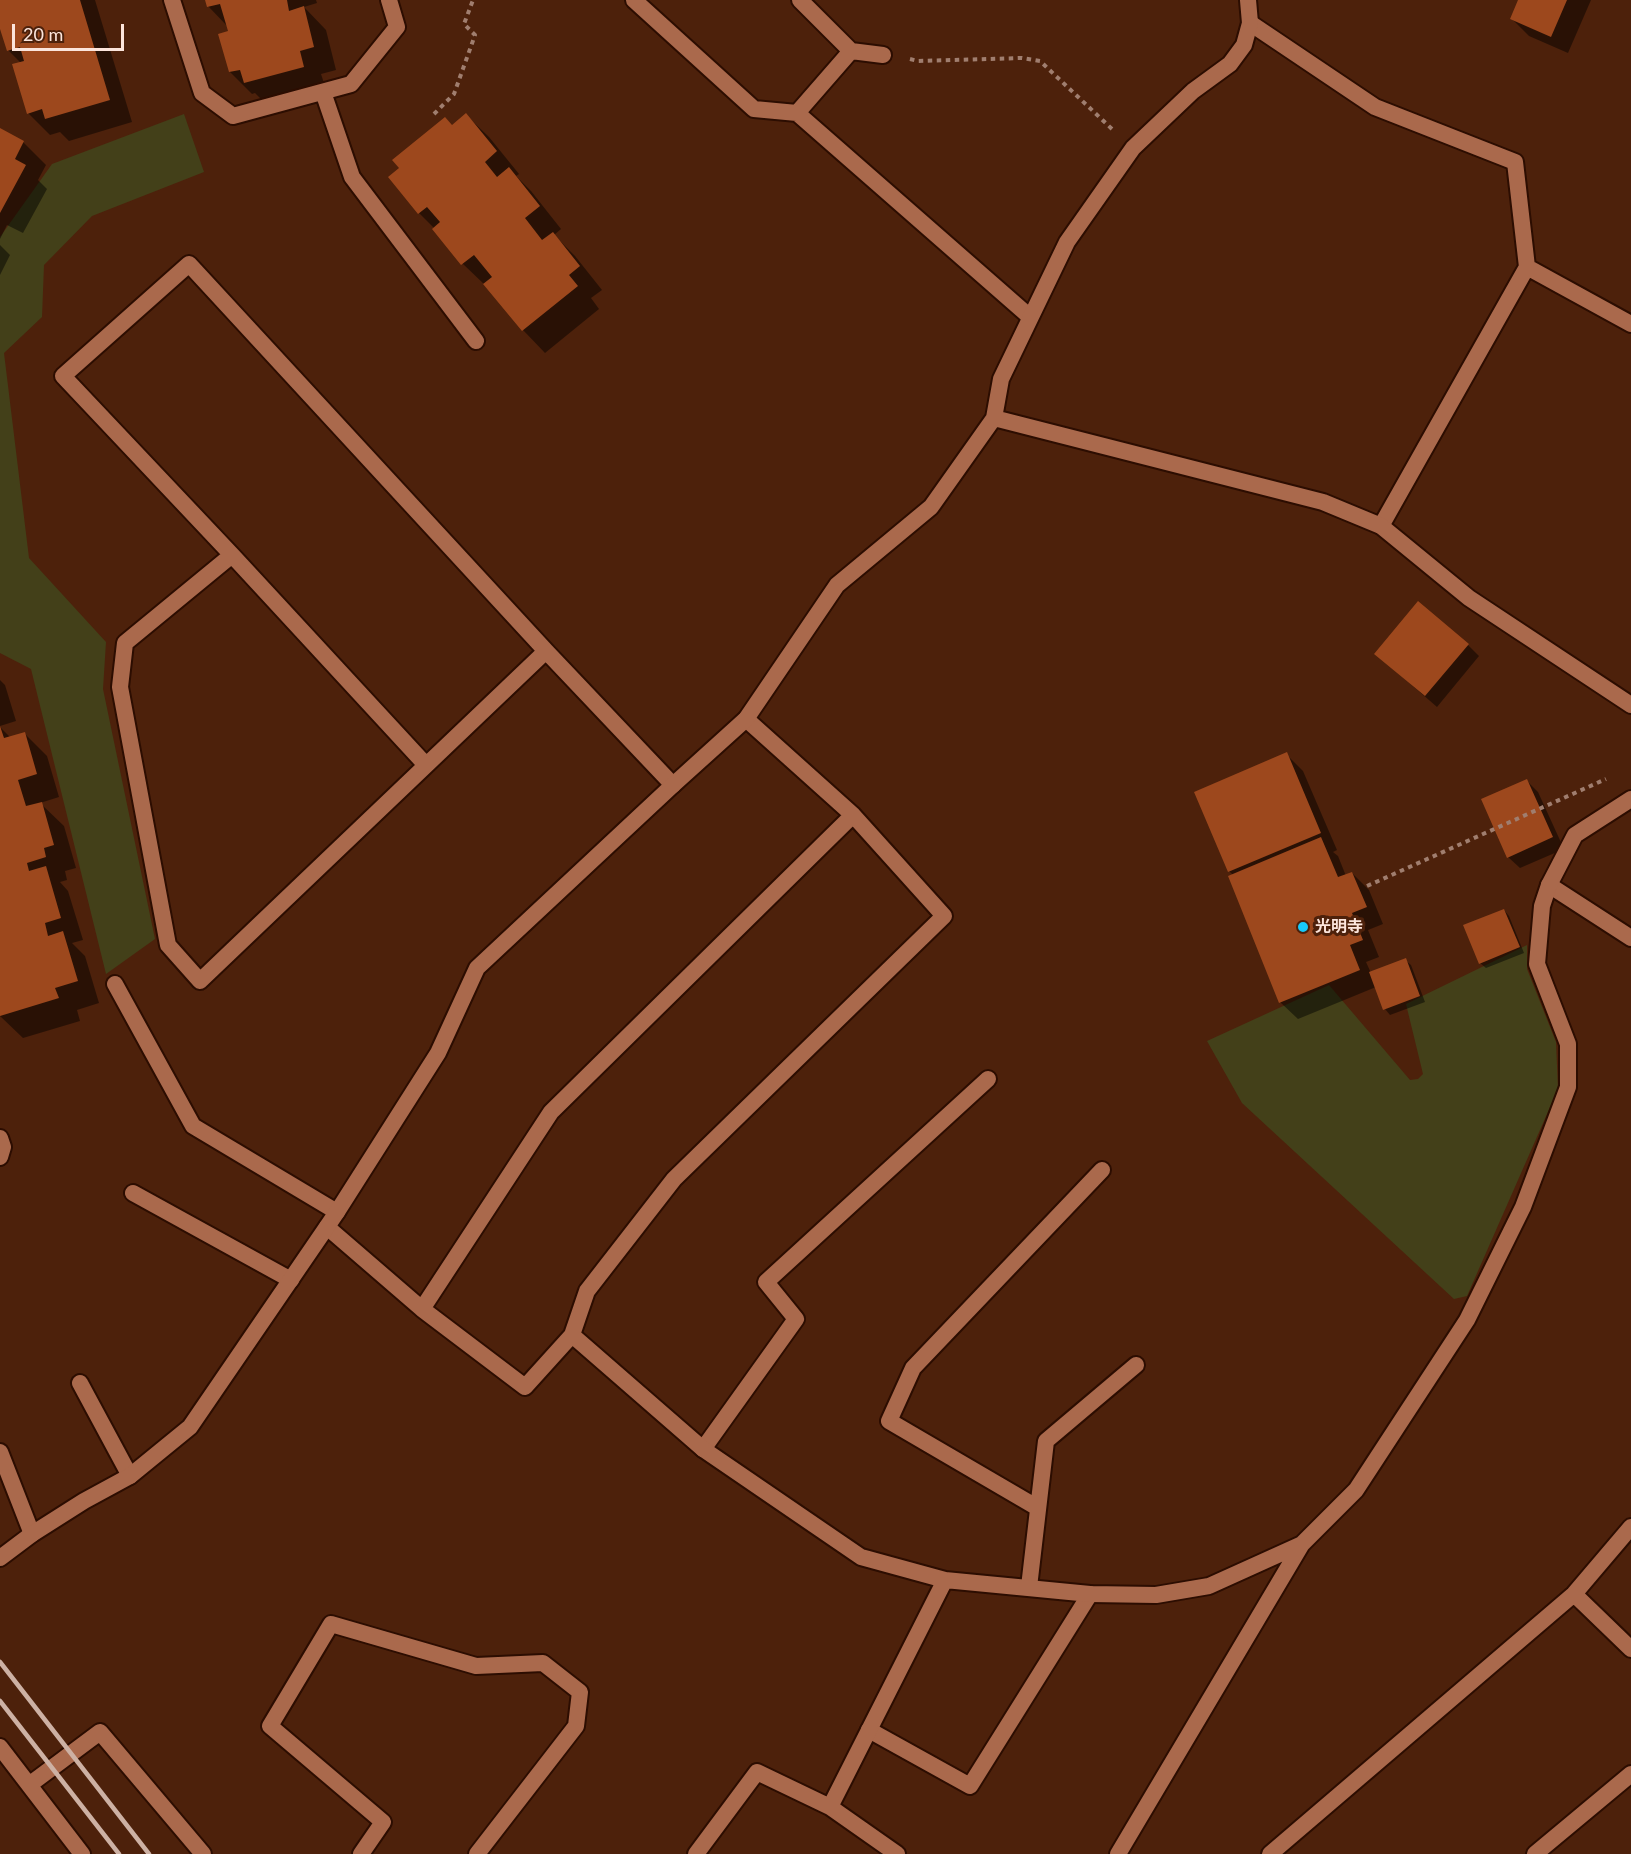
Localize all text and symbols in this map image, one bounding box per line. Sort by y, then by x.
scale bar [15,12,128,50]
text: 20 m [23,23,63,45]
place label: 光明寺 [1315,917,1363,937]
marker: 光明寺 [1296,920,1310,934]

